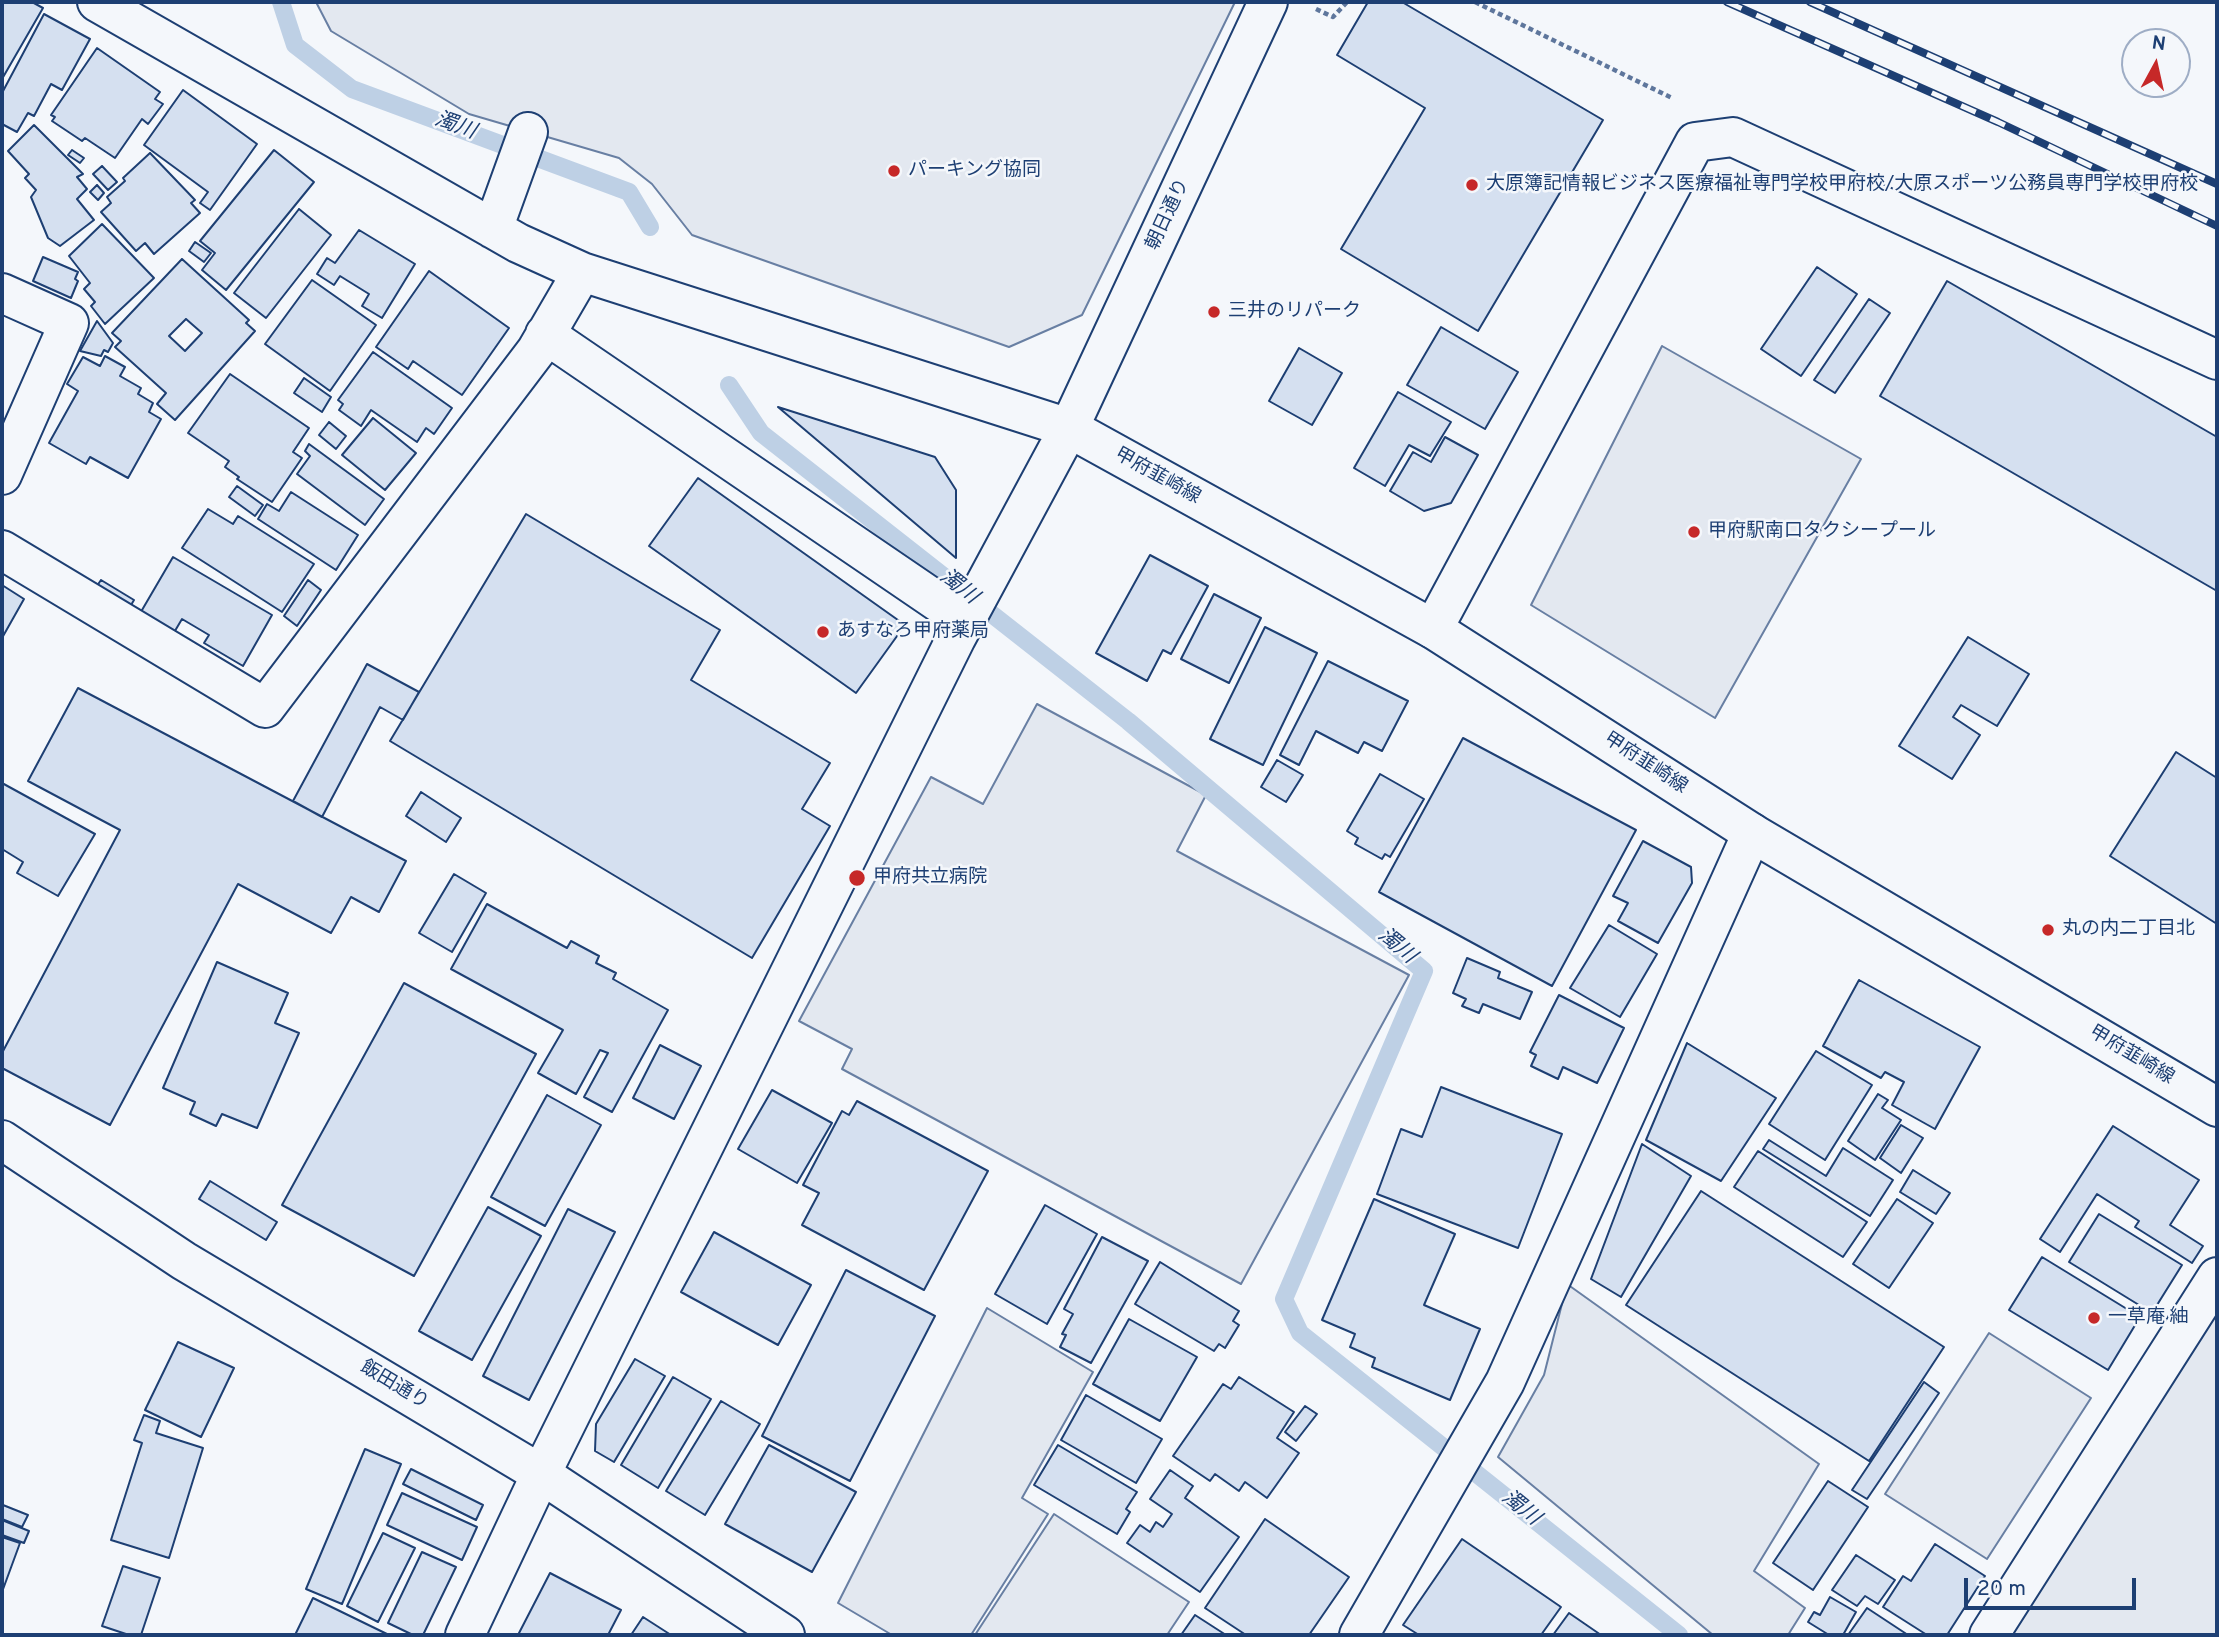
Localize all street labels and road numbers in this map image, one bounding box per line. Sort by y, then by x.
street label: 朝日通り [1143,176,1195,254]
street label: 甲府韮崎線 [1110,444,1204,510]
street label: 甲府韮崎線 [1599,729,1691,799]
street label: 甲府韮崎線 [2084,1022,2178,1090]
street label: 飯田通り [356,1357,432,1415]

